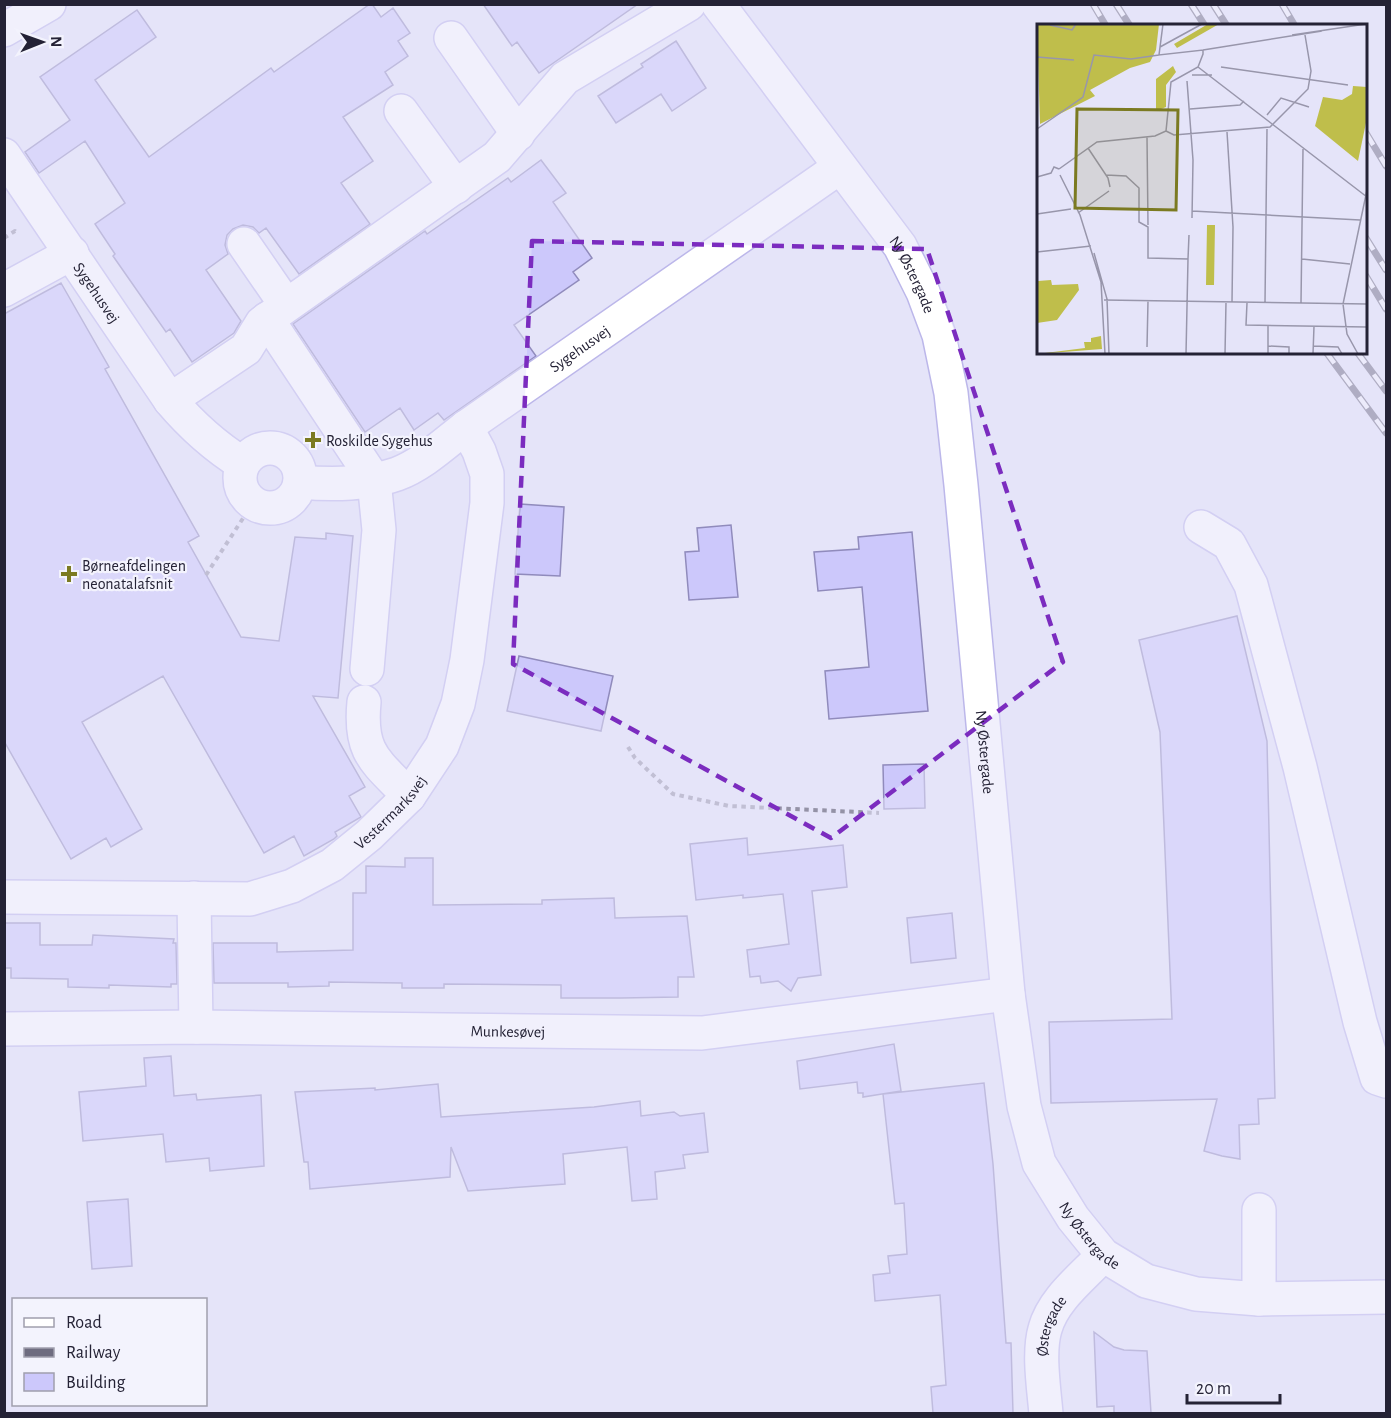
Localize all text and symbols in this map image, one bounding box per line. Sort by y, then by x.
north arrow [12,12,72,72]
inset map [1037,24,1367,354]
text: N [48,36,64,47]
street label: Ny Østergade [886,233,937,316]
street label: Sygehusvej [70,260,122,327]
street label: Sygehusvej [547,323,614,375]
marker: Roskilde Sygehus [304,431,322,449]
place label: Roskilde Sygehus [326,433,433,450]
place label: Børneafdelingen neonatalafsnit [82,558,186,592]
marker: Børneafdelingen neonatalafsnit [60,565,78,583]
street label: Ny Østergade [973,709,996,795]
street label: Vestermarksvej [352,773,430,852]
street label: Munkesøvej [470,1023,545,1041]
street label: Ny Østergade [1056,1199,1123,1272]
street label: Østergade [1035,1293,1070,1357]
legend [12,1298,207,1406]
text: Road [66,1314,102,1332]
text: Railway [66,1344,121,1362]
scale bar [1187,1367,1280,1405]
text: Building [66,1374,126,1392]
text: 20 m [1196,1380,1231,1398]

